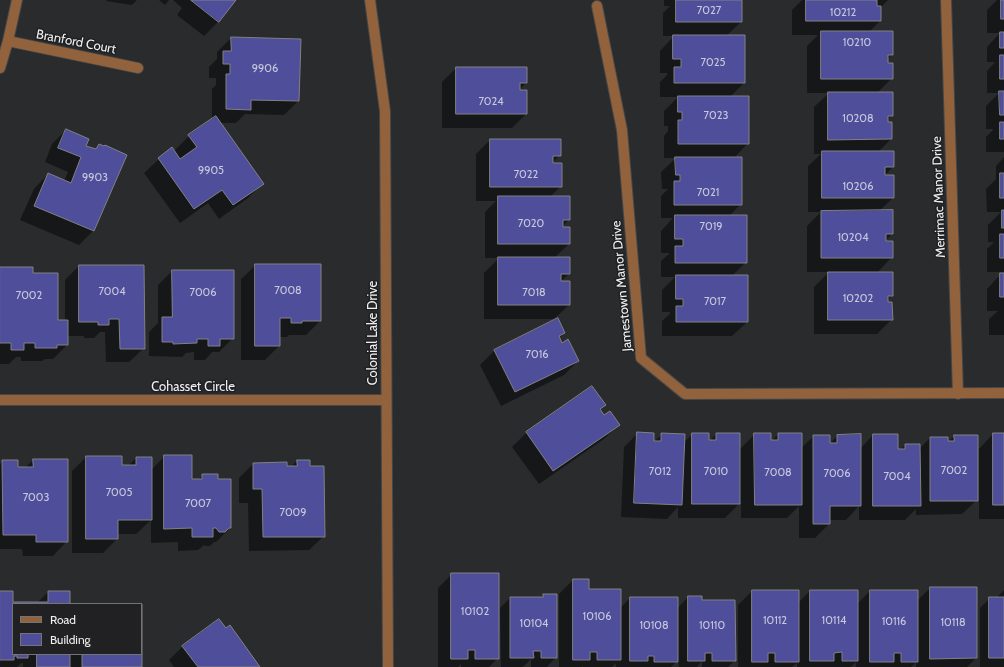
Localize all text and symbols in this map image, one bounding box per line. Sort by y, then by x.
house number: 7027 [697,4,721,18]
house number: 10212 [830,6,856,20]
street label: Branford Court [35,27,117,57]
house number: 10210 [843,36,871,50]
house number: 7025 [701,56,725,70]
house number: 9906 [252,62,278,76]
house number: 7024 [478,95,504,109]
house number: 7023 [704,109,728,123]
house number: 10208 [842,112,874,126]
street label: Merrimac Manor Drive [929,136,949,258]
house number: 9905 [198,164,224,178]
house number: 7022 [514,168,538,182]
house number: 9903 [82,171,108,185]
house number: 10206 [843,180,873,194]
house number: 7021 [697,186,719,200]
house number: 7020 [518,217,544,231]
street label: Jamestown Manor Drive [609,220,635,352]
house number: 7019 [700,220,722,234]
house number: 10204 [837,231,869,245]
street label: Colonial Lake Drive [365,281,381,385]
house number: 7008 [274,284,302,298]
house number: 7004 [98,285,126,299]
house number: 7006 [189,286,217,300]
house number: 7018 [522,286,546,300]
house number: 7002 [16,289,42,303]
house number: 10202 [843,292,873,306]
house number: 7017 [704,295,726,309]
house number: 7016 [526,348,548,362]
street label: Cohasset Circle [151,379,235,395]
house number: 7002 [941,464,967,478]
house number: 7012 [649,465,671,479]
house number: 7010 [704,465,728,479]
house number: 7008 [764,466,792,480]
house number: 7006 [823,467,851,481]
house number: 7004 [883,470,911,484]
house number: 7005 [106,486,132,500]
house number: 7003 [23,491,49,505]
house number: 7007 [185,497,211,511]
house number: 7009 [279,506,307,520]
legend [12,603,142,655]
house number: 10102 [461,605,489,619]
house number: 10106 [583,610,611,624]
text: Road [50,612,76,627]
house number: 10112 [763,614,787,628]
house number: 10114 [822,614,846,628]
house number: 10116 [882,615,906,629]
house number: 10118 [940,616,966,630]
house number: 10104 [520,617,548,631]
house number: 10108 [639,619,669,633]
house number: 10110 [699,619,725,633]
text: Building [50,632,91,647]

